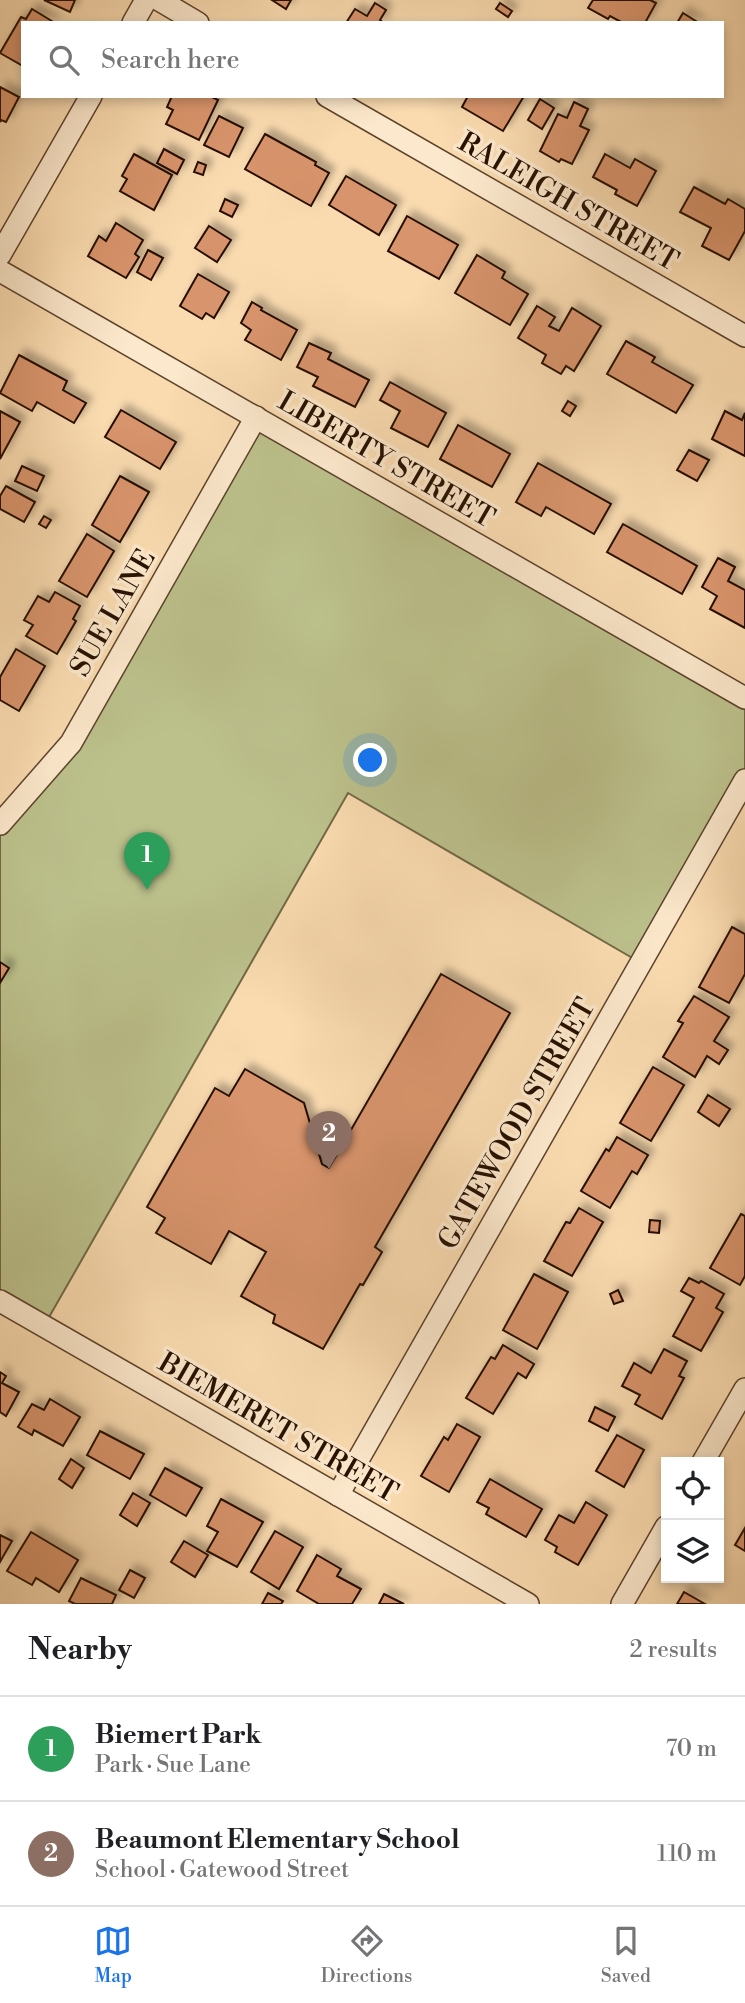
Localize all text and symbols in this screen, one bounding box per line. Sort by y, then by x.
search box [21,21,724,98]
icon: search [45,41,83,79]
text: Search here [101,44,240,76]
street label: RALEIGH STREET [452,125,684,279]
street label: LIBERTY STREET [271,384,501,536]
street label: SUE LANE [63,543,163,683]
your location [353,743,387,777]
pin: 1 [124,832,170,890]
street label: GATEWOOD STREET [431,992,603,1256]
pin: 2 [306,1111,352,1169]
street label: BIEMERET STREET [151,1345,404,1511]
map controls [661,1457,724,1583]
button: locate [661,1457,724,1520]
button: layers [661,1520,724,1583]
text: Nearby [28,1631,132,1669]
text: 2 results [630,1636,717,1664]
text: Biemert Park [95,1719,261,1751]
text: 1 [45,1735,57,1763]
text: 70 m [666,1735,717,1763]
text: Park · Sue Lane [95,1751,251,1779]
text: Beaumont Elementary School [95,1824,460,1856]
text: 2 [44,1840,58,1868]
text: 110 m [657,1840,717,1868]
text: School · Gatewood Street [95,1856,349,1884]
tab: Map [94,1922,132,1988]
tab: Directions [321,1922,412,1988]
tab: Saved [601,1922,651,1988]

